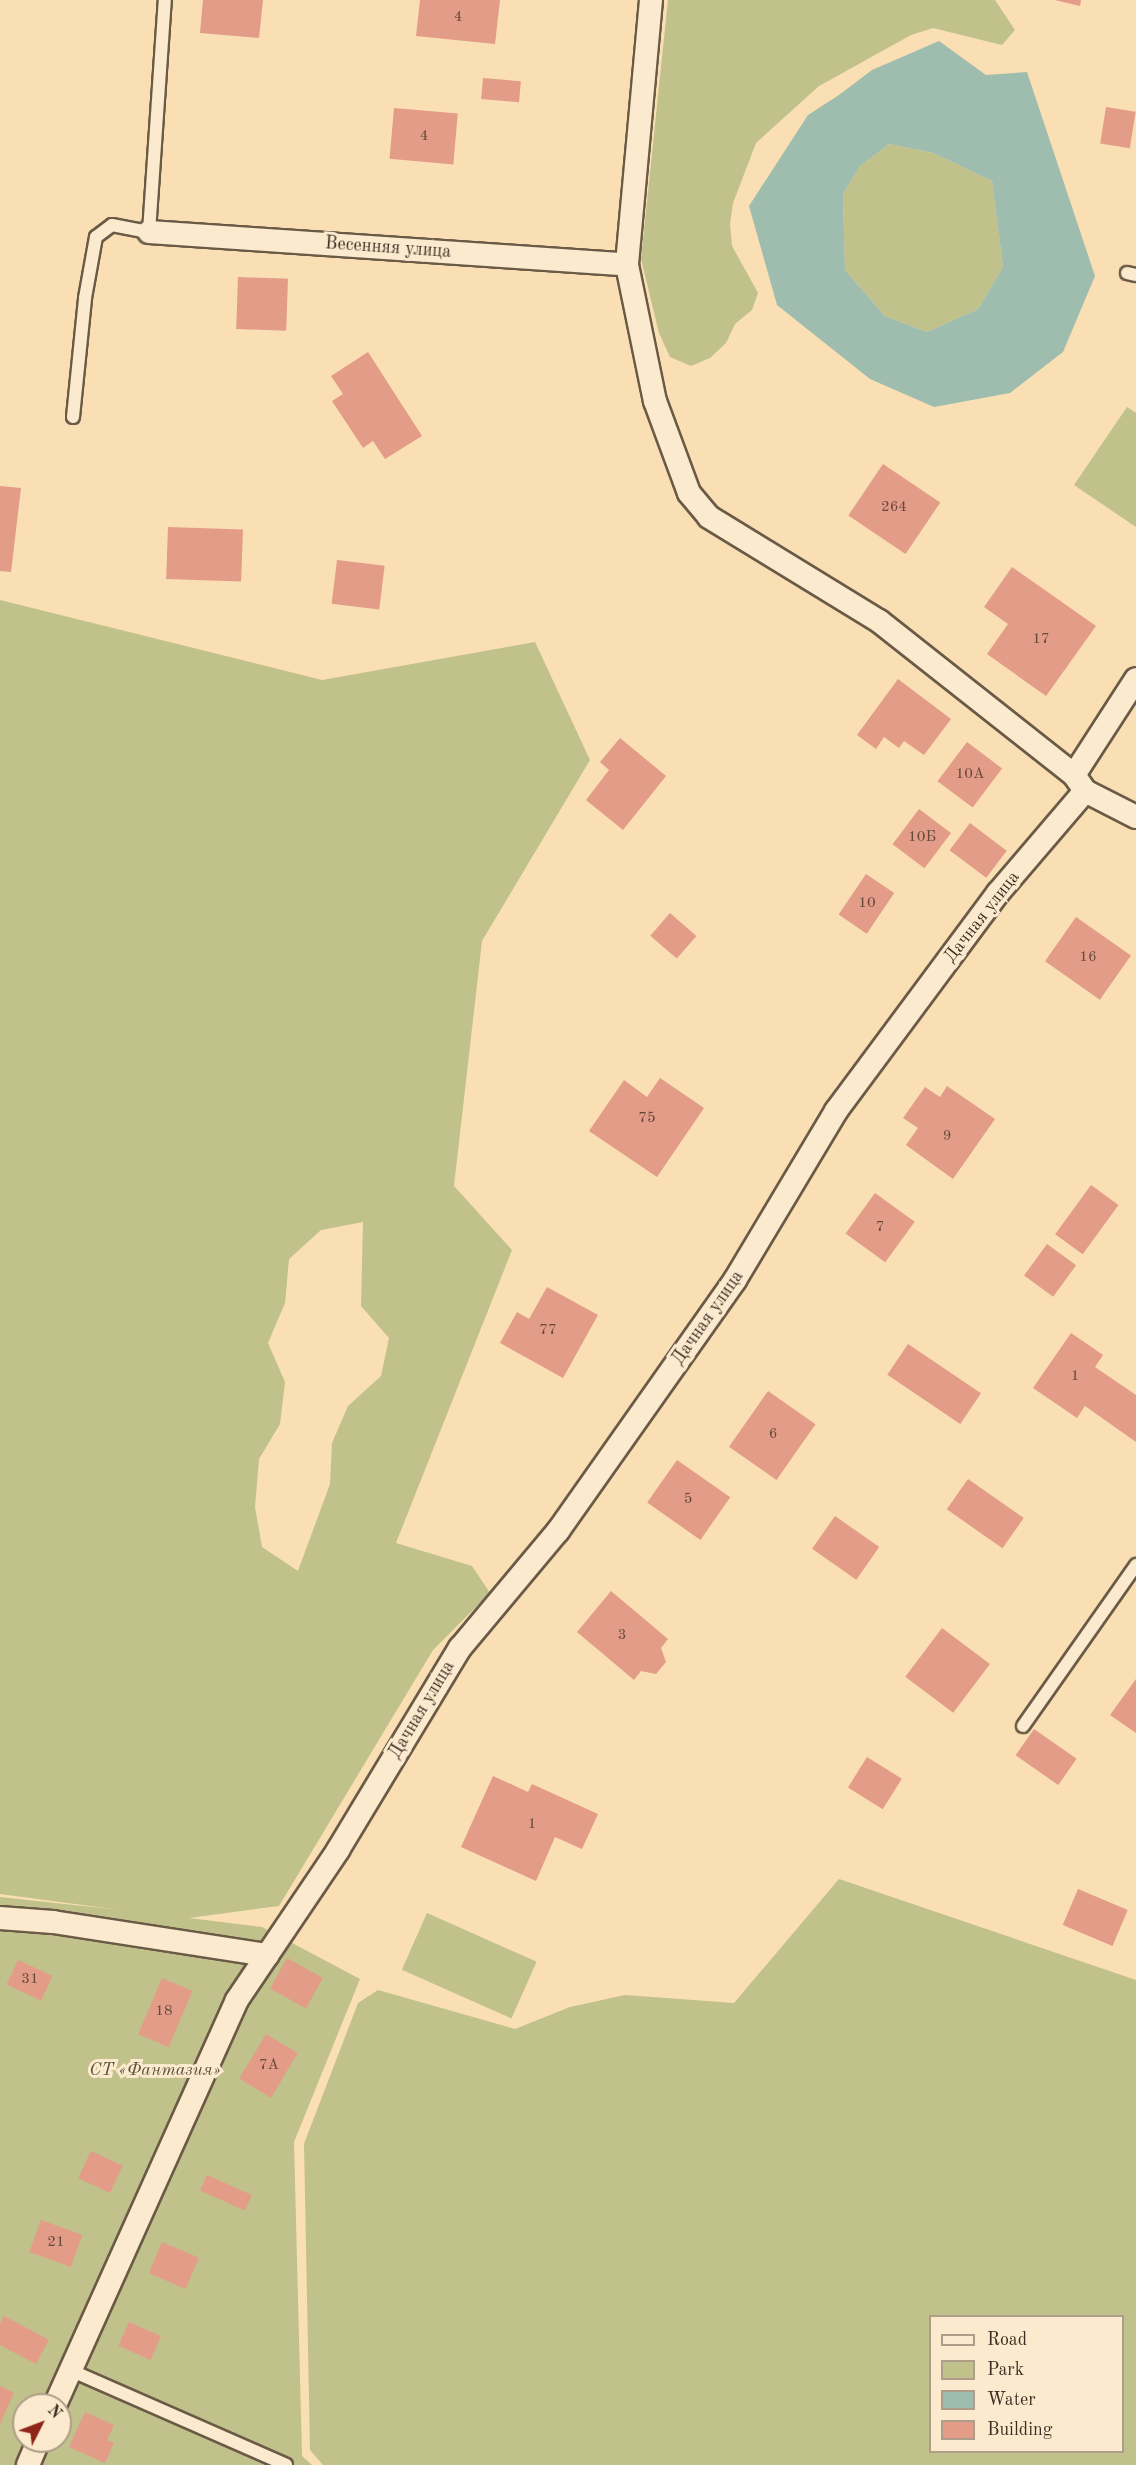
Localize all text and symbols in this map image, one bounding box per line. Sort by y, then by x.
house number: 4 [454,9,462,27]
house number: 4 [420,128,428,146]
street label: Весенняя улица [324,233,452,263]
house number: 264 [881,499,907,517]
house number: 17 [1032,631,1050,649]
house number: 10А [956,766,984,784]
house number: 10Б [908,829,936,847]
street label: Дачная улица [940,867,1024,967]
house number: 10 [858,895,876,913]
house number: 16 [1079,949,1097,967]
house number: 75 [638,1110,656,1128]
house number: 9 [943,1128,951,1146]
house number: 7 [876,1219,884,1237]
street label: Дачная улица [667,1267,749,1369]
house number: 77 [539,1322,557,1340]
house number: 1 [1071,1368,1079,1386]
house number: 6 [769,1426,777,1444]
house number: 5 [684,1491,692,1509]
house number: 3 [618,1627,626,1645]
street label: Дачная улица [384,1657,460,1763]
house number: 1 [528,1816,536,1834]
house number: 31 [21,1971,39,1989]
house number: 18 [155,2003,173,2021]
house number: 7А [259,2057,279,2075]
park label: СТ «Фантазия» [89,2059,221,2081]
house number: 21 [47,2234,65,2252]
legend [929,2315,1124,2453]
text: Road [987,2331,1027,2349]
text: Park [987,2361,1024,2379]
text: Water [987,2391,1036,2409]
north arrow [12,2393,72,2453]
text: N [44,2402,64,2422]
text: Building [987,2421,1052,2439]

